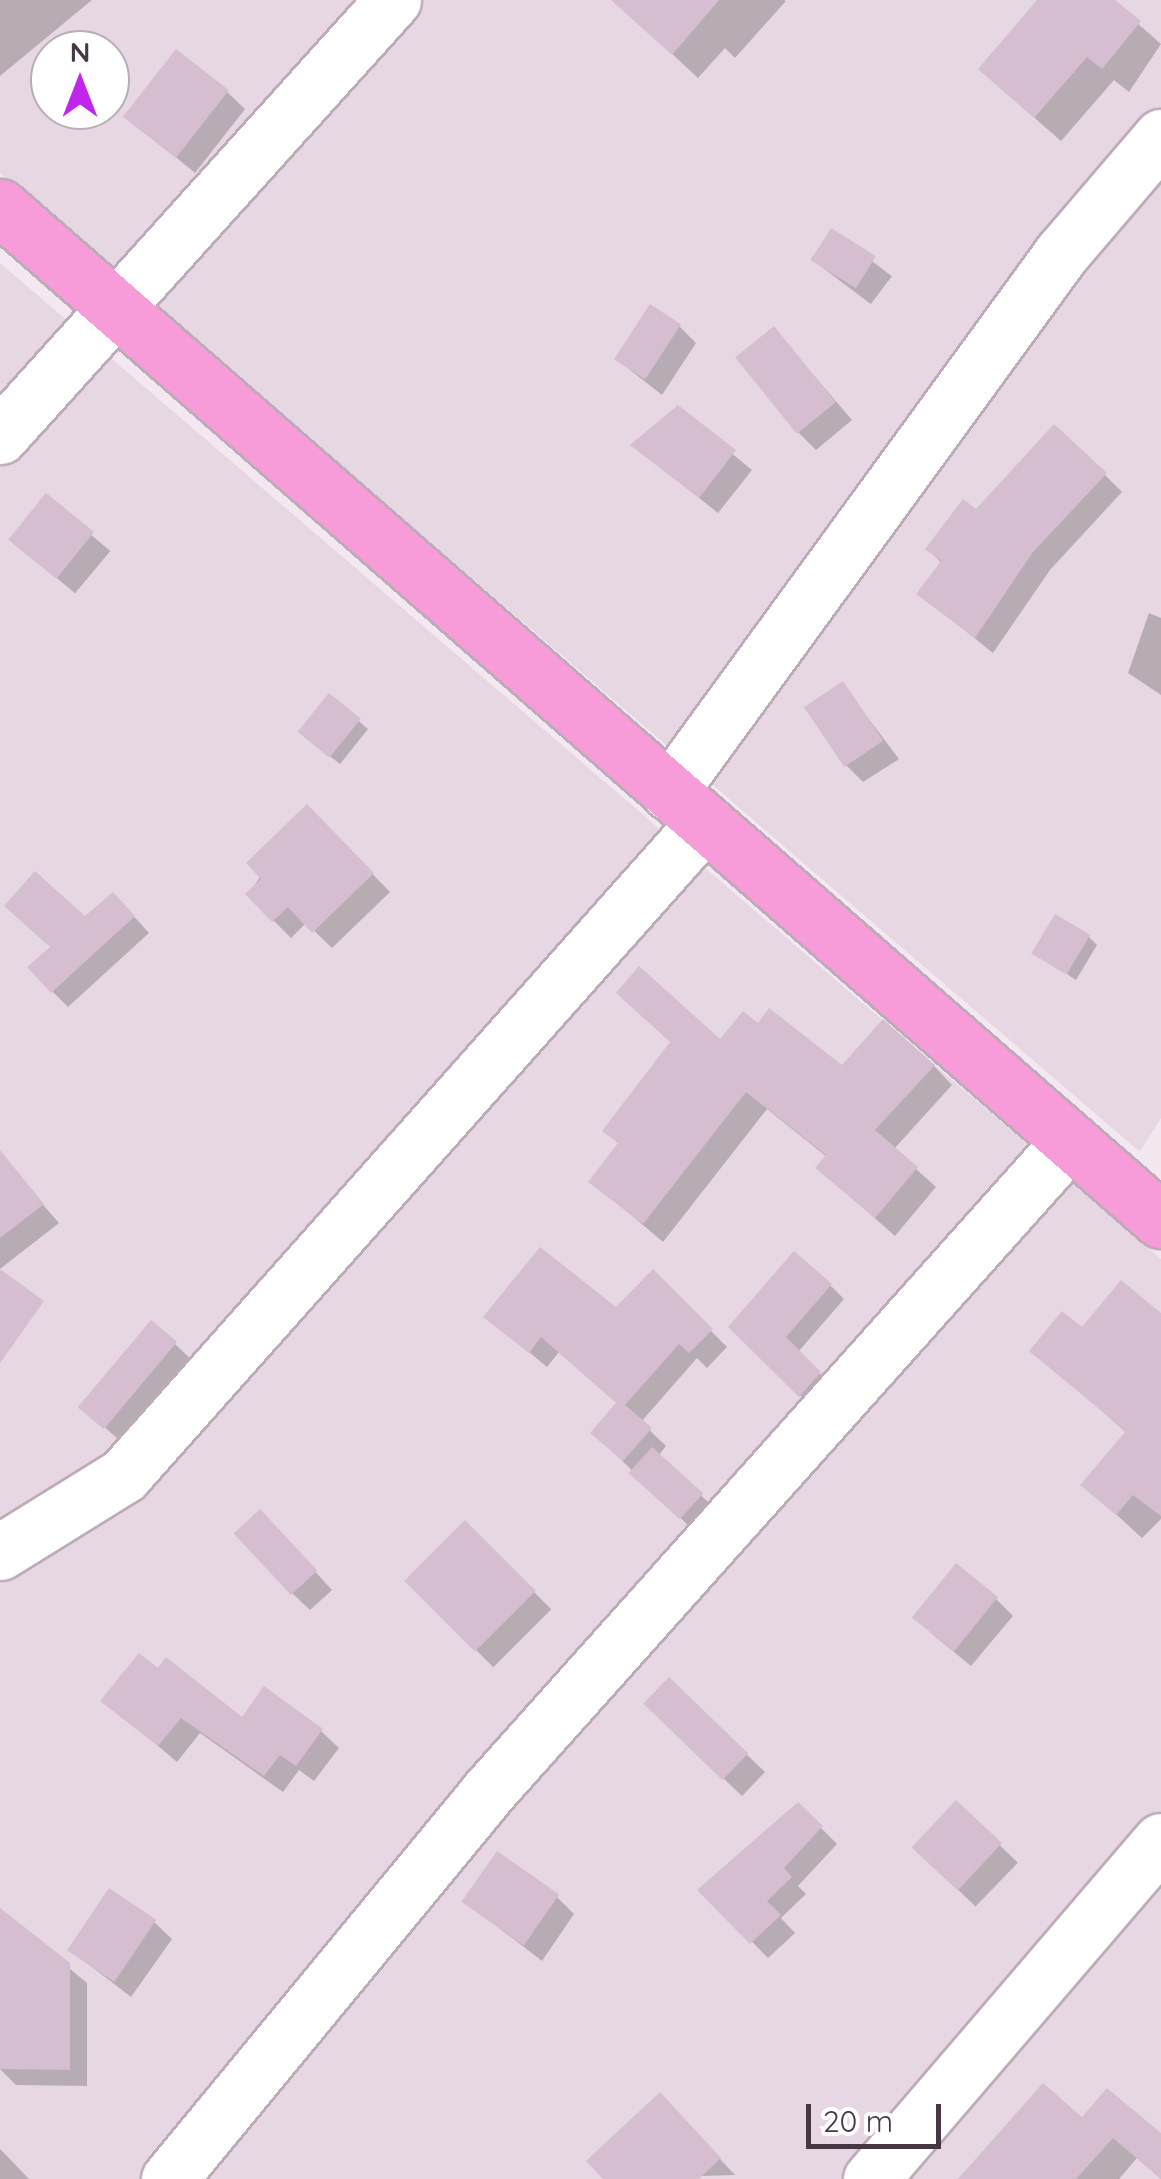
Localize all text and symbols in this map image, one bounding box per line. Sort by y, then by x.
north arrow [30,30,130,130]
text: N [70,34,90,69]
scale bar [811,2084,946,2146]
text: 20 m [823,2102,893,2140]

